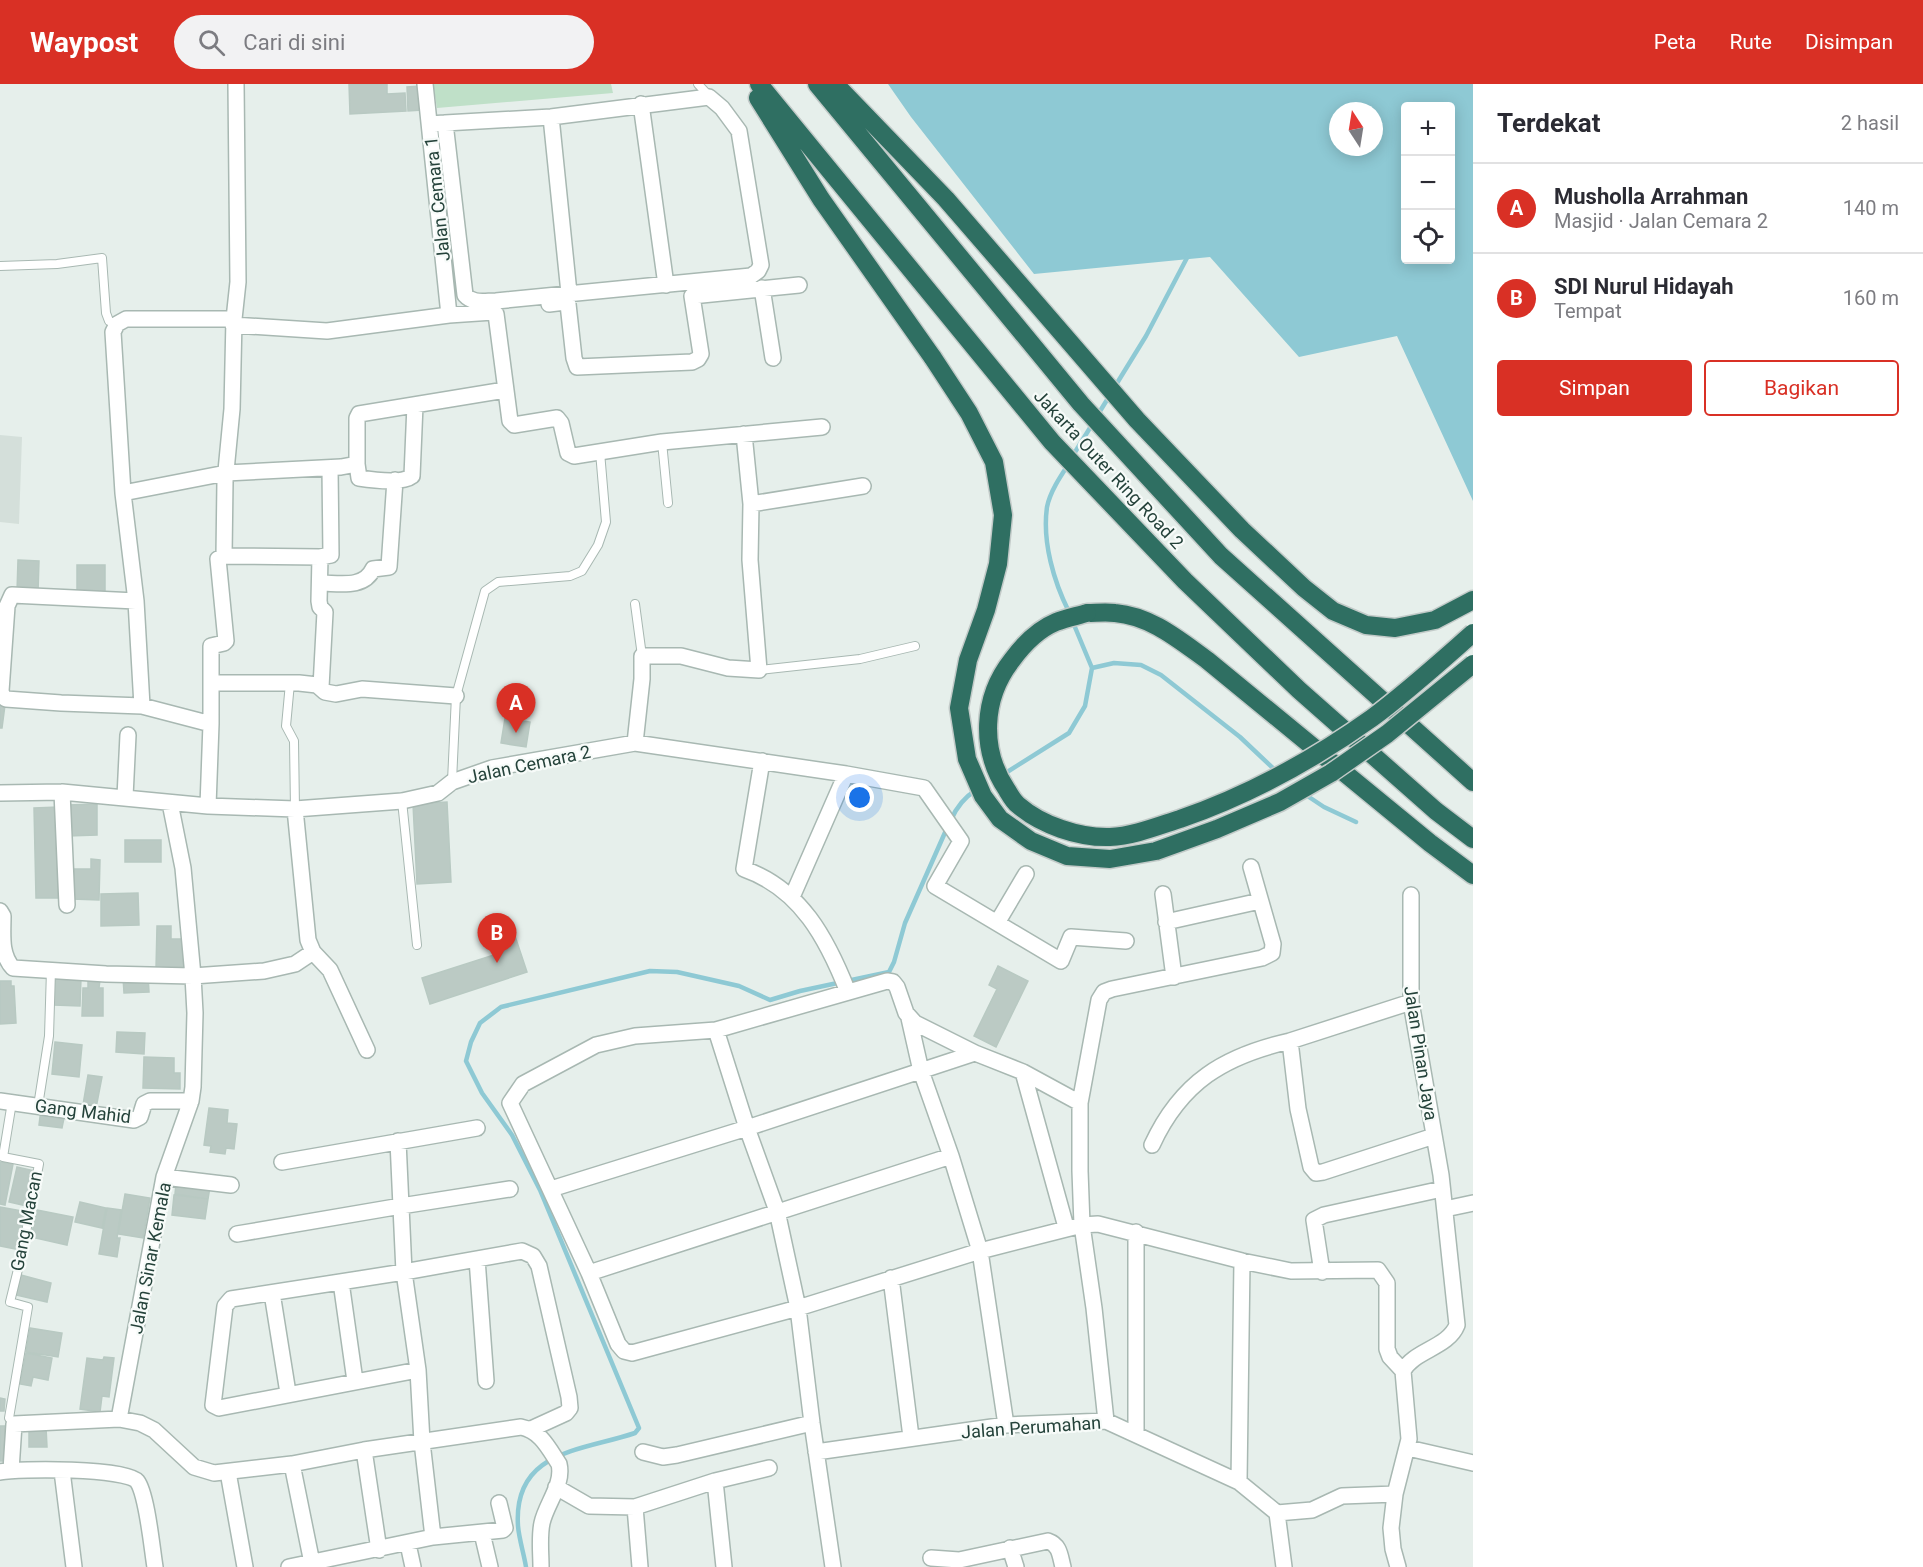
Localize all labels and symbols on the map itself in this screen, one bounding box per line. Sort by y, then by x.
north arrow [1329,102,1383,156]
street label: Jalan Cemara 1 [420,136,454,262]
street label: Jakarta Outer Ring Road 2 [1030,385,1188,553]
pin: A [496,684,536,733]
street label: Jalan Cemara 2 [466,741,592,787]
your location [845,783,874,812]
pin: B [478,914,516,963]
street label: Jalan Pinan Jaya [1400,984,1442,1122]
street label: Gang Mahid [34,1095,132,1127]
street label: Gang Macan [6,1169,46,1273]
street label: Jalan Sinar Kemala [125,1180,175,1336]
street label: Jalan Perumahan [960,1412,1102,1442]

